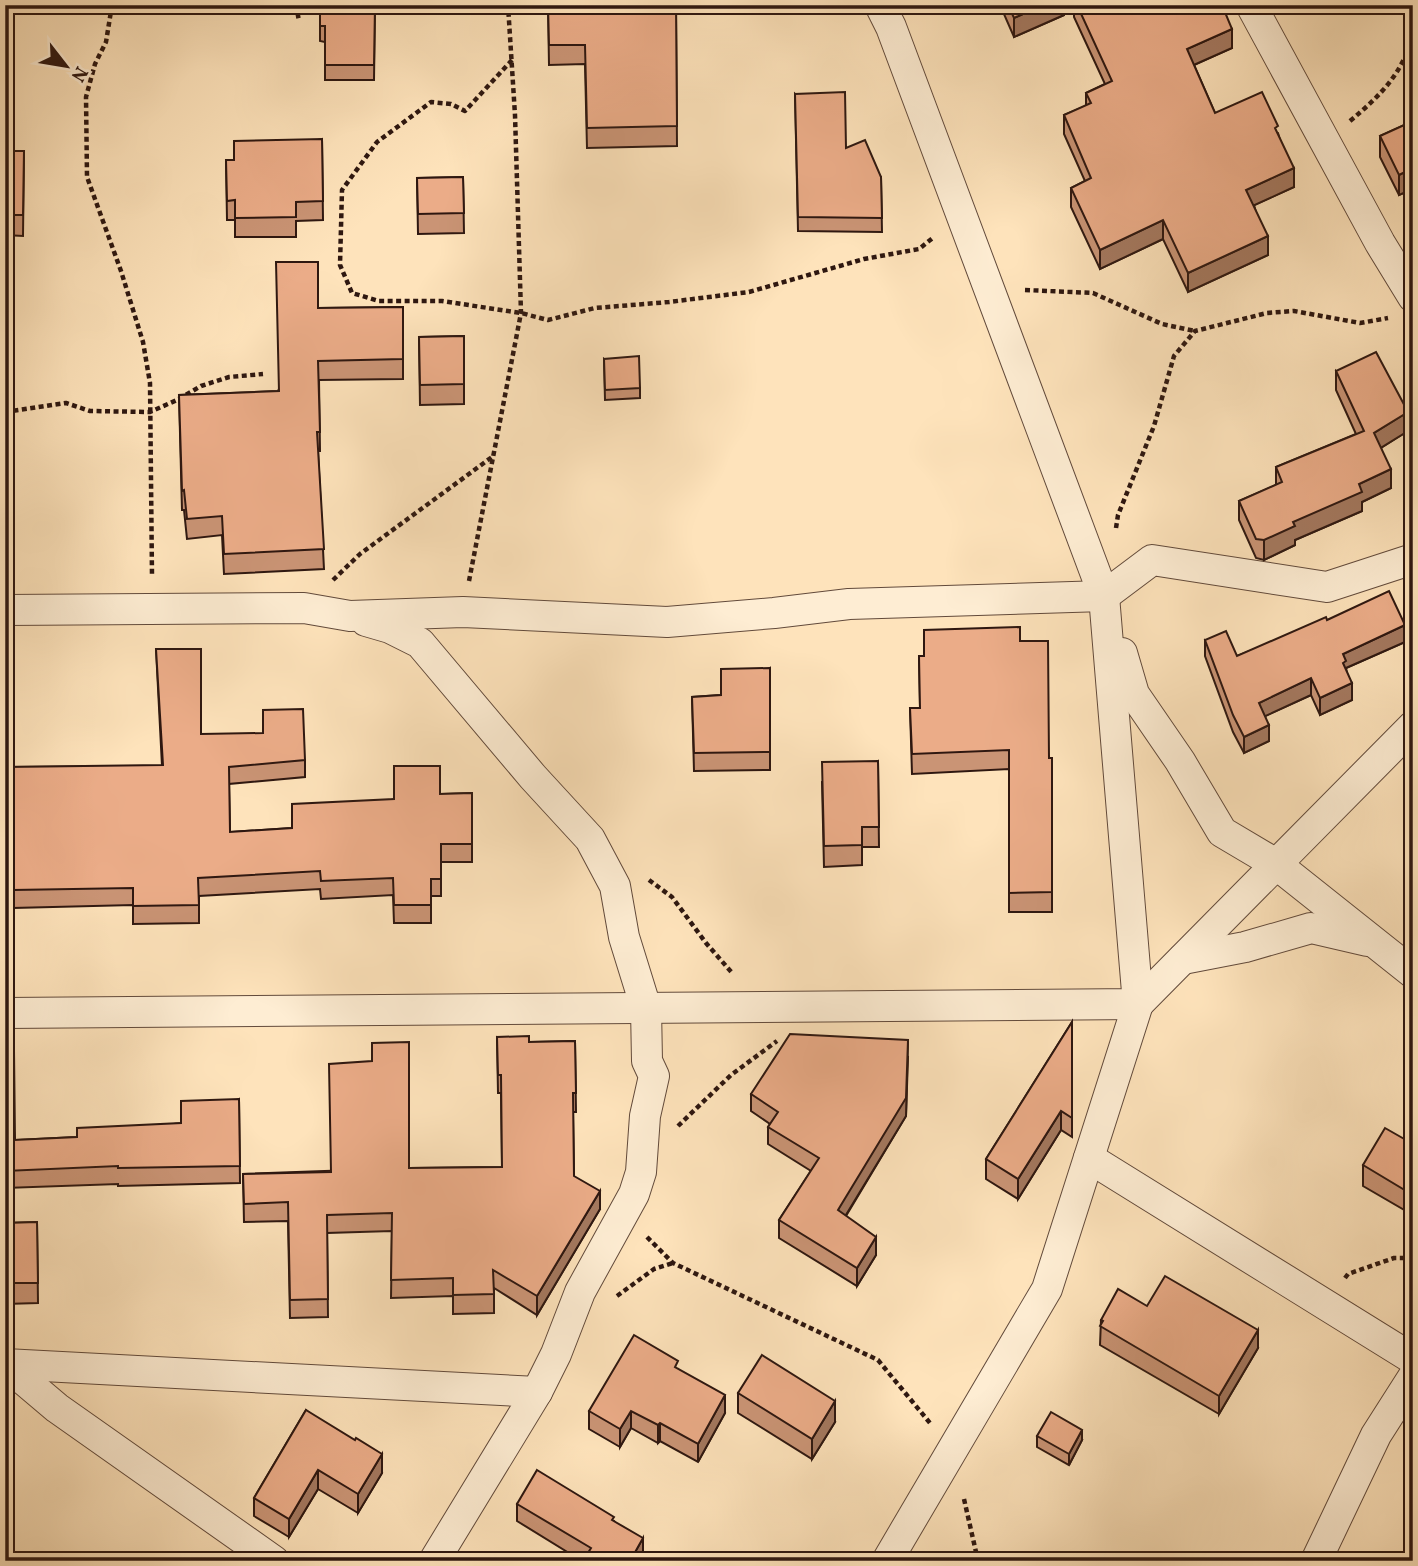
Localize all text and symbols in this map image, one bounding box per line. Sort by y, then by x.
north arrow [32,32,102,102]
text: N [64,61,94,87]

